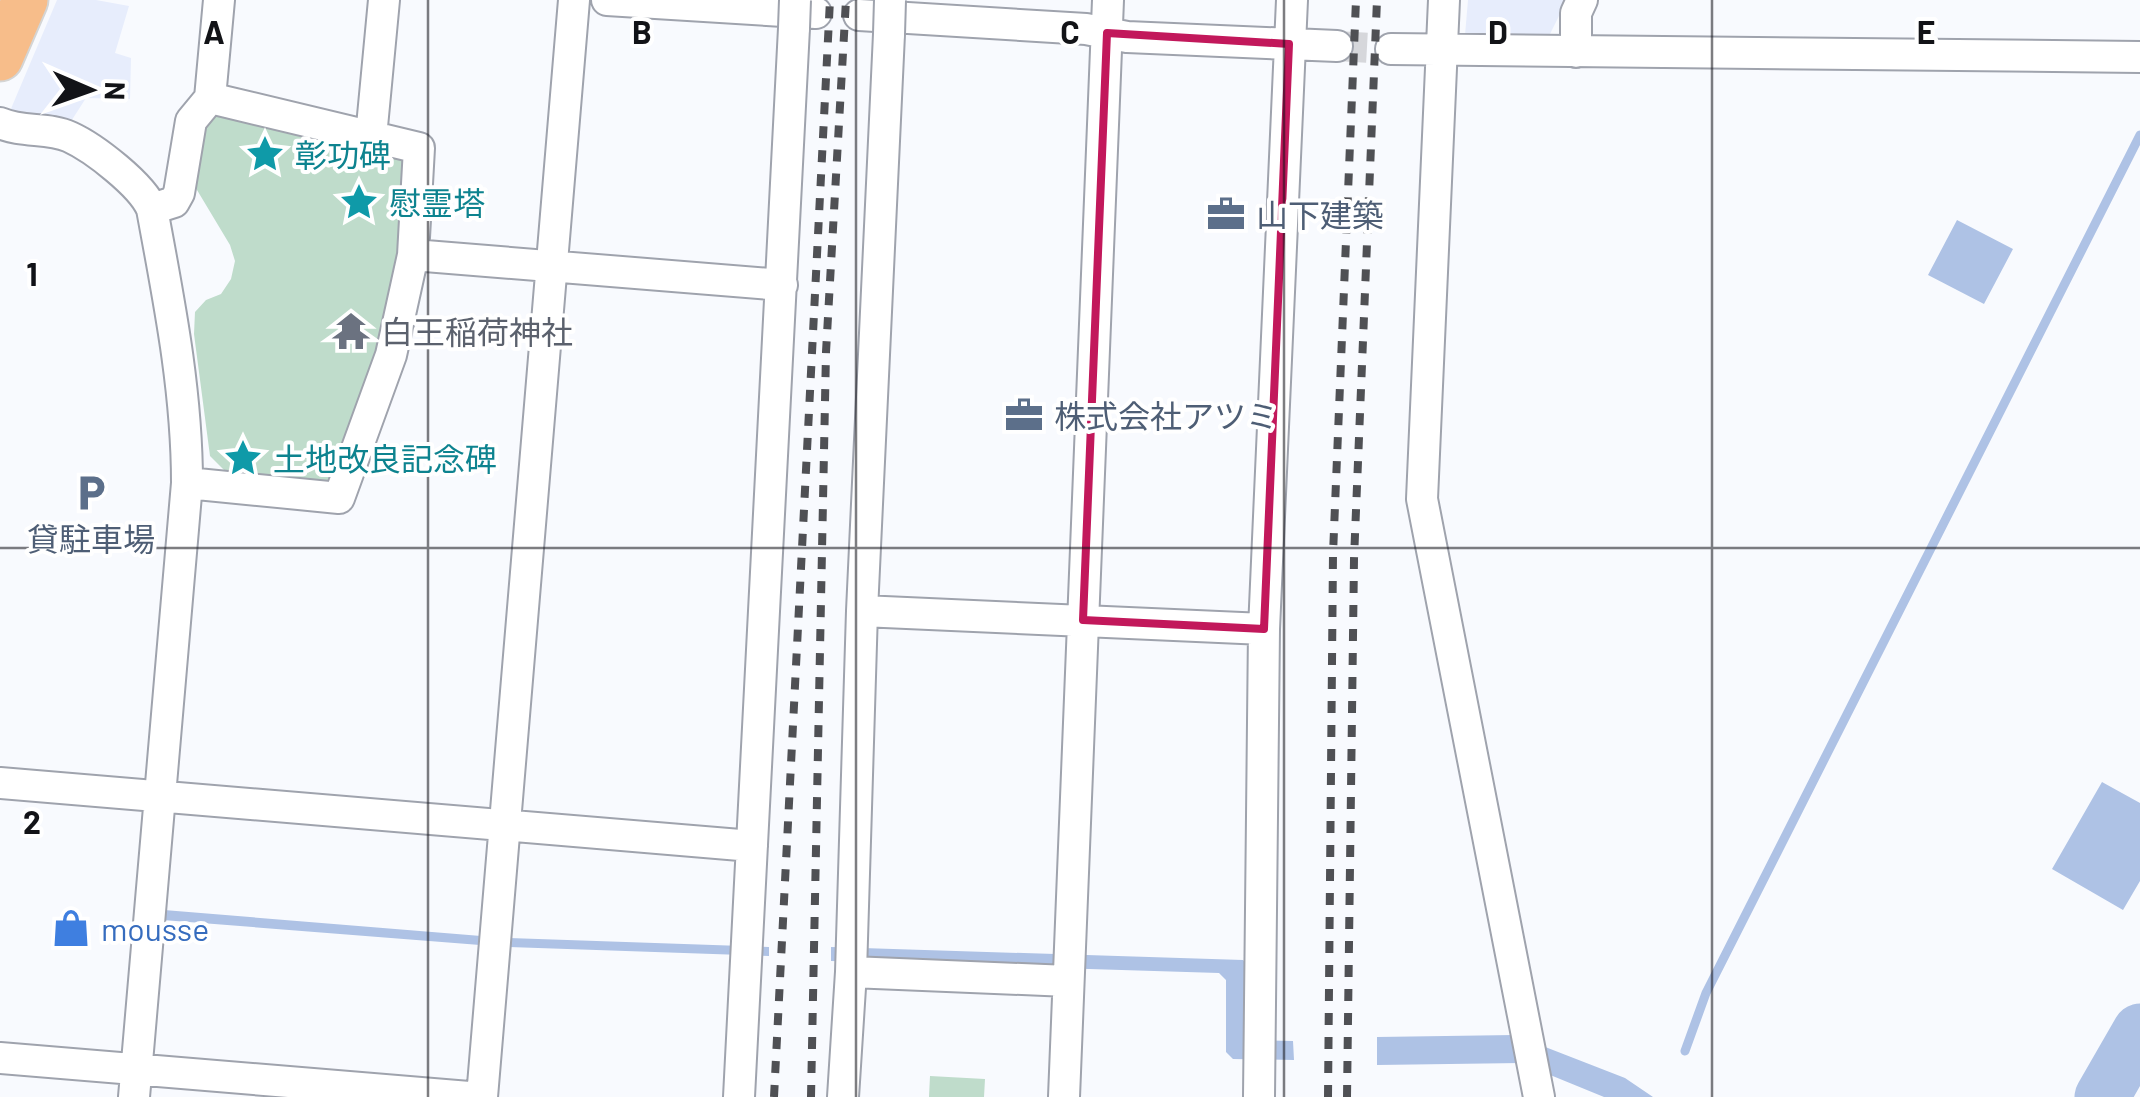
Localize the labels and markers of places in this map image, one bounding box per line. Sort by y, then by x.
place icon: 彰功碑 [244,133,286,175]
place label: 彰功碑 [295,135,391,173]
place icon: 慰霊塔 [338,181,380,223]
place label: 慰霊塔 [389,183,485,221]
office icon: 山下建築 [1205,193,1247,235]
place label: 山下建築 [1256,195,1384,233]
temple icon: 白王稲荷神社 [330,310,372,352]
place label: 白王稲荷神社 [381,312,573,350]
office icon: 株式会社アツミ [1003,394,1045,436]
place label: 株式会社アツミ [1054,396,1278,434]
place icon: 土地改良記念碑 [222,437,264,479]
place label: 土地改良記念碑 [273,439,497,477]
parking icon: 貸駐車場 [70,472,112,514]
place label: 貸駐車場 [27,519,155,557]
shop icon: mousse [50,907,92,949]
place label: mousse [101,909,209,947]

